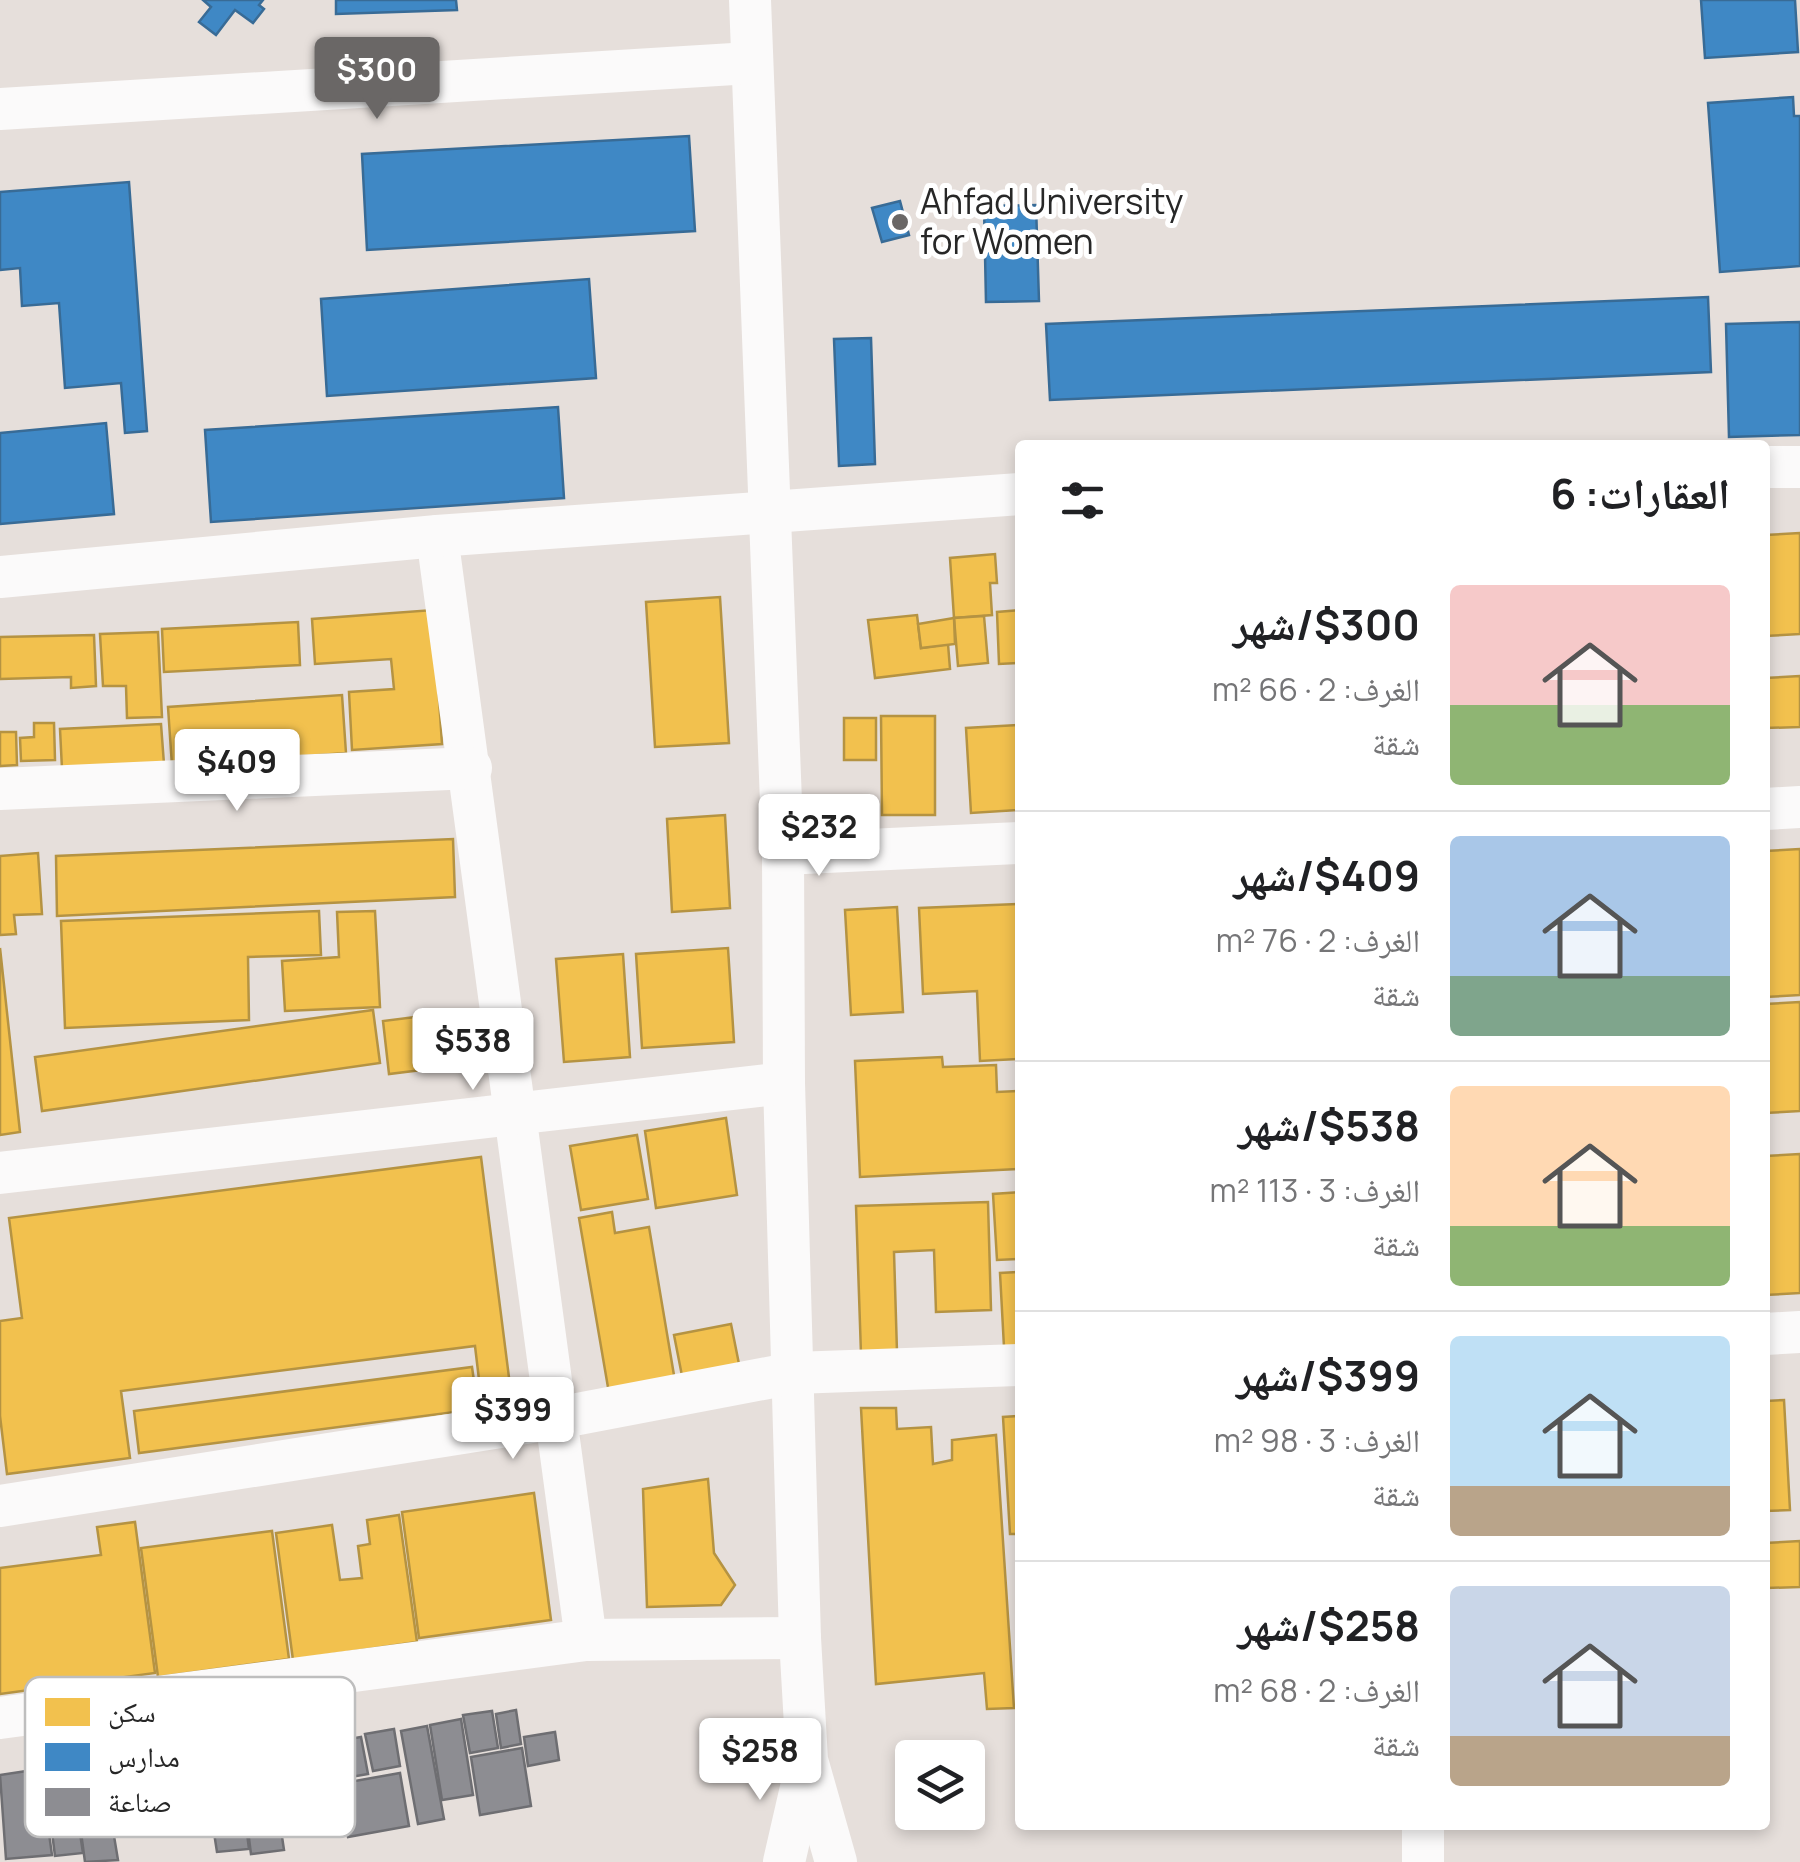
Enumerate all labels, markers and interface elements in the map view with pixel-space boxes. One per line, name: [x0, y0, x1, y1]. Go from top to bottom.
pin: $300: [318, 37, 436, 122]
text: $300: [337, 47, 417, 91]
place label: Ahfad University for Women: [920, 177, 1184, 265]
marker: Ahfad University for Women: [889, 211, 911, 233]
text: العقارات: 6: [1550, 464, 1730, 522]
icon: filters: [1055, 473, 1110, 528]
text: $300/شهر: [1233, 595, 1420, 653]
icon: home: [1530, 625, 1650, 745]
text: الغرف: 2 · 66 m²: [1212, 667, 1420, 711]
text: شقة: [1372, 721, 1420, 765]
pin: $409: [178, 729, 296, 814]
text: $409: [197, 739, 277, 783]
pin: $232: [760, 794, 878, 879]
text: $232: [781, 804, 857, 848]
text: $409/شهر: [1233, 846, 1420, 904]
icon: home: [1530, 876, 1650, 996]
text: الغرف: 2 · 76 m²: [1216, 918, 1420, 962]
text: شقة: [1372, 972, 1420, 1016]
pin: $538: [414, 1008, 532, 1093]
text: $538: [434, 1018, 512, 1062]
text: $538/شهر: [1238, 1096, 1420, 1154]
icon: home: [1530, 1126, 1650, 1246]
text: الغرف: 3 · 113 m²: [1210, 1168, 1420, 1212]
text: شقة: [1372, 1222, 1420, 1266]
text: $399/شهر: [1236, 1346, 1420, 1404]
icon: home: [1530, 1376, 1650, 1496]
pin: $399: [454, 1377, 572, 1462]
text: $399: [474, 1387, 552, 1431]
text: الغرف: 3 · 98 m²: [1214, 1418, 1420, 1462]
text: شقة: [1372, 1472, 1420, 1516]
text: $258/شهر: [1237, 1596, 1420, 1654]
icon: home: [1530, 1626, 1650, 1746]
text: الغرف: 2 · 68 m²: [1213, 1668, 1420, 1712]
legend: [25, 1677, 355, 1837]
text: سكن: [108, 1692, 156, 1730]
pin: $258: [701, 1718, 819, 1803]
text: شقة: [1372, 1722, 1420, 1766]
text: $258: [721, 1728, 799, 1772]
text: مدارس: [108, 1737, 180, 1775]
map controls: [895, 1740, 985, 1830]
button: layers: [895, 1740, 985, 1830]
text: صناعة: [108, 1782, 172, 1820]

